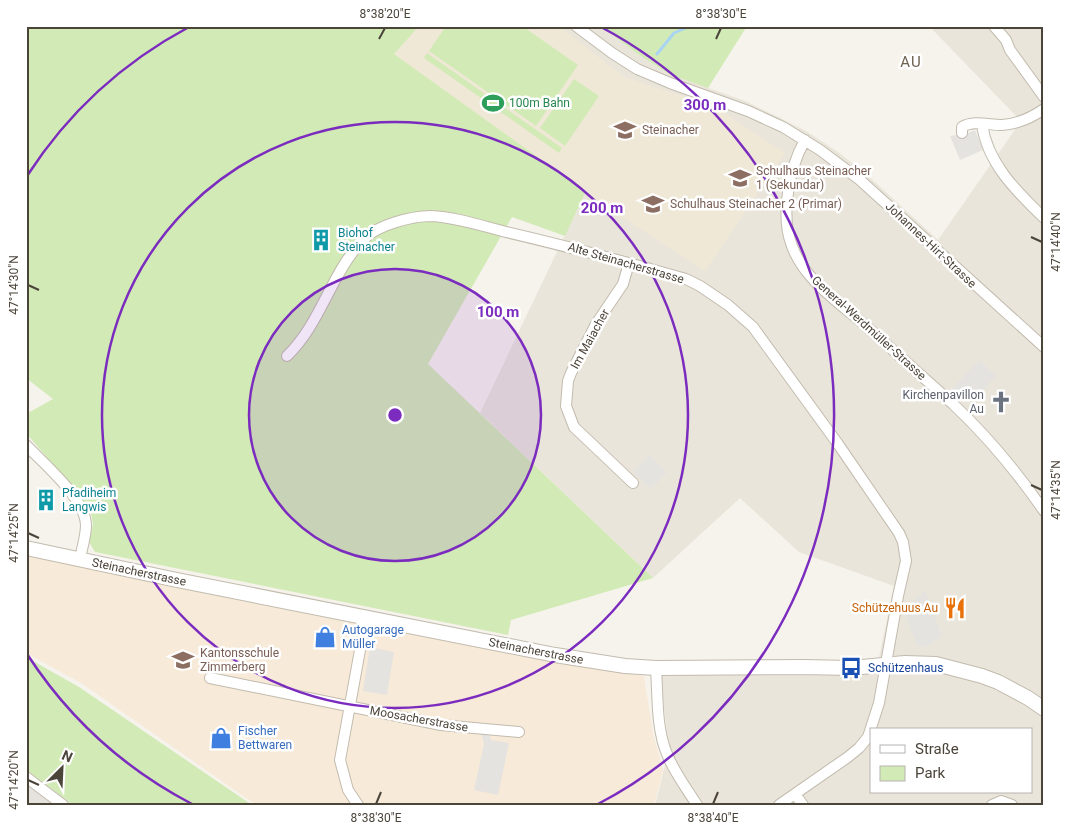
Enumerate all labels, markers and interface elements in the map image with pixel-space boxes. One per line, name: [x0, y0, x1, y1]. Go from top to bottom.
text: 8°38'20"E: [360, 7, 411, 21]
text: 8°38'30"E: [696, 7, 747, 21]
district label: AU: [900, 53, 922, 71]
sports icon: 100m Bahn: [480, 90, 506, 116]
place label: 100m Bahn: [509, 96, 570, 110]
text: 300 m: [684, 96, 726, 114]
school or university icon: Steinacher: [612, 117, 638, 143]
place label: Steinacher: [642, 123, 699, 137]
place label: Schulhaus Steinacher 1 (Sekundar): [756, 164, 871, 192]
school or university icon: Schulhaus Steinacher 1 (Sekundar): [727, 165, 753, 191]
school or university icon: Schulhaus Steinacher 2 (Primar): [640, 191, 666, 217]
place label: Schulhaus Steinacher 2 (Primar): [670, 197, 842, 211]
text: 200 m: [581, 199, 623, 217]
street label: Johannes-Hirt-Strasse: [883, 199, 979, 291]
text: 47°14'40"N: [1049, 212, 1063, 272]
place label: Biohof Steinacher: [338, 226, 395, 254]
building icon: Biohof Steinacher: [308, 227, 334, 253]
street label: Alte Steinacherstrasse: [566, 240, 686, 286]
text: 47°14'30"N: [7, 255, 21, 315]
street label: General-Werdmüller-Strasse: [809, 273, 929, 383]
text: 100 m: [477, 303, 519, 321]
street label: Im Maiacher: [568, 307, 612, 371]
place label: Kirchenpavillon Au: [903, 388, 984, 416]
church icon: Kirchenpavillon Au: [988, 389, 1014, 415]
centre of rings: [386, 406, 404, 424]
text: 47°14'35"N: [1049, 460, 1063, 520]
place label: Pfadiheim Langwis: [62, 486, 116, 514]
building icon: Pfadiheim Langwis: [33, 487, 59, 513]
text: 47°14'25"N: [7, 503, 21, 563]
street label: Steinacherstrasse: [91, 555, 187, 589]
restaurant icon: Schützehuus Au: [942, 595, 968, 621]
place label: Schützehuus Au: [852, 601, 938, 615]
place label: Autogarage Müller: [342, 623, 404, 651]
shop icon: Autogarage Müller: [312, 624, 338, 650]
street label: Steinacherstrasse: [488, 635, 584, 667]
place label: Kantonsschule Zimmerberg: [200, 646, 279, 674]
school or university icon: Kantonsschule Zimmerberg: [170, 647, 196, 673]
bus stop icon: Schützenhaus: [838, 655, 864, 681]
place label: Schützenhaus: [868, 661, 943, 675]
street label: Moosacherstrasse: [369, 703, 469, 735]
place label: Fischer Bettwaren: [238, 724, 292, 752]
shop icon: Fischer Bettwaren: [208, 725, 234, 751]
legend: [870, 728, 1032, 794]
text: Straße: [915, 740, 959, 758]
north arrow: [38, 744, 88, 794]
text: N: [60, 747, 75, 765]
text: 47°14'20"N: [7, 750, 21, 810]
text: Park: [915, 764, 946, 782]
text: 8°38'30"E: [351, 811, 402, 825]
text: 8°38'40"E: [688, 811, 739, 825]

